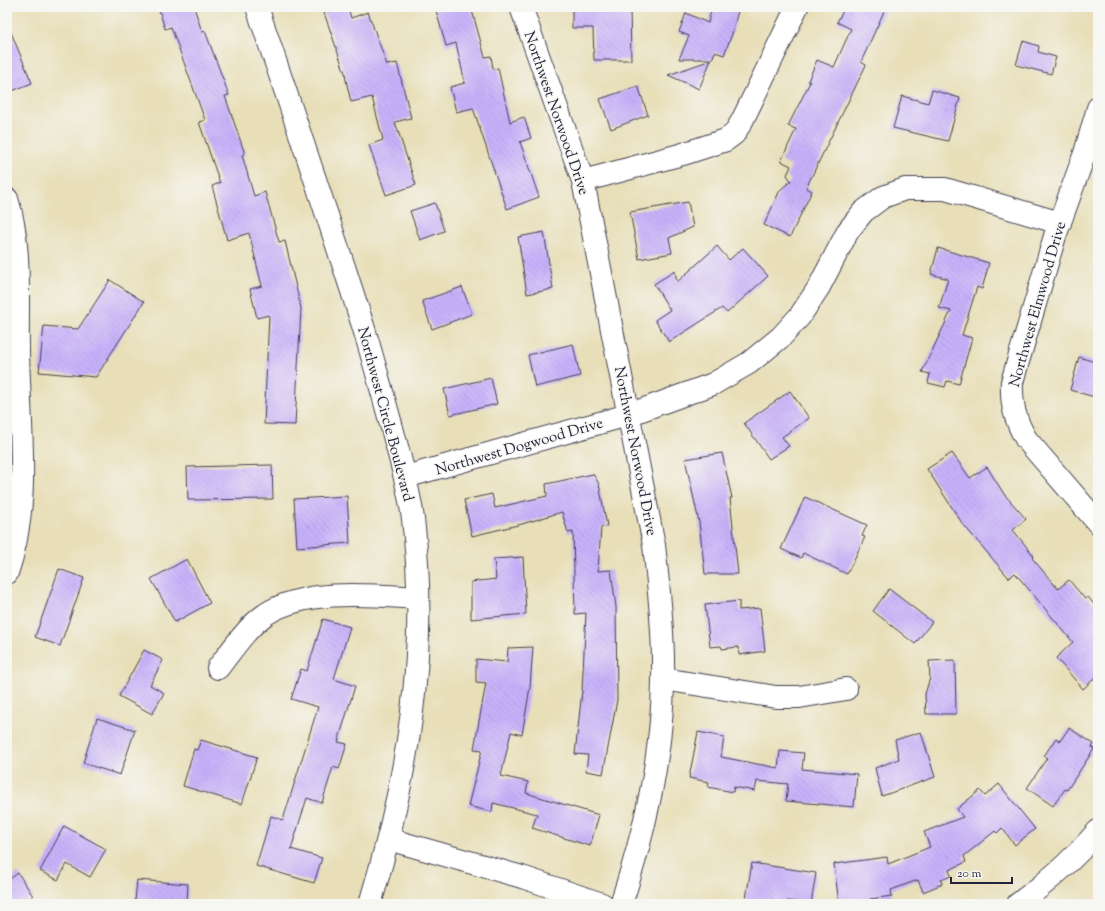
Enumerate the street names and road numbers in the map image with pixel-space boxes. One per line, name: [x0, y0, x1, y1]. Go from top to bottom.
street label: Northwest Norwood Drive: [518, 29, 593, 198]
street label: Northwest Elmwood Drive: [1005, 219, 1072, 390]
street label: Northwest Circle Boulevard: [351, 325, 418, 504]
street label: Northwest Norwood Drive: [608, 365, 661, 538]
street label: Northwest Dogwood Drive: [433, 413, 606, 481]

